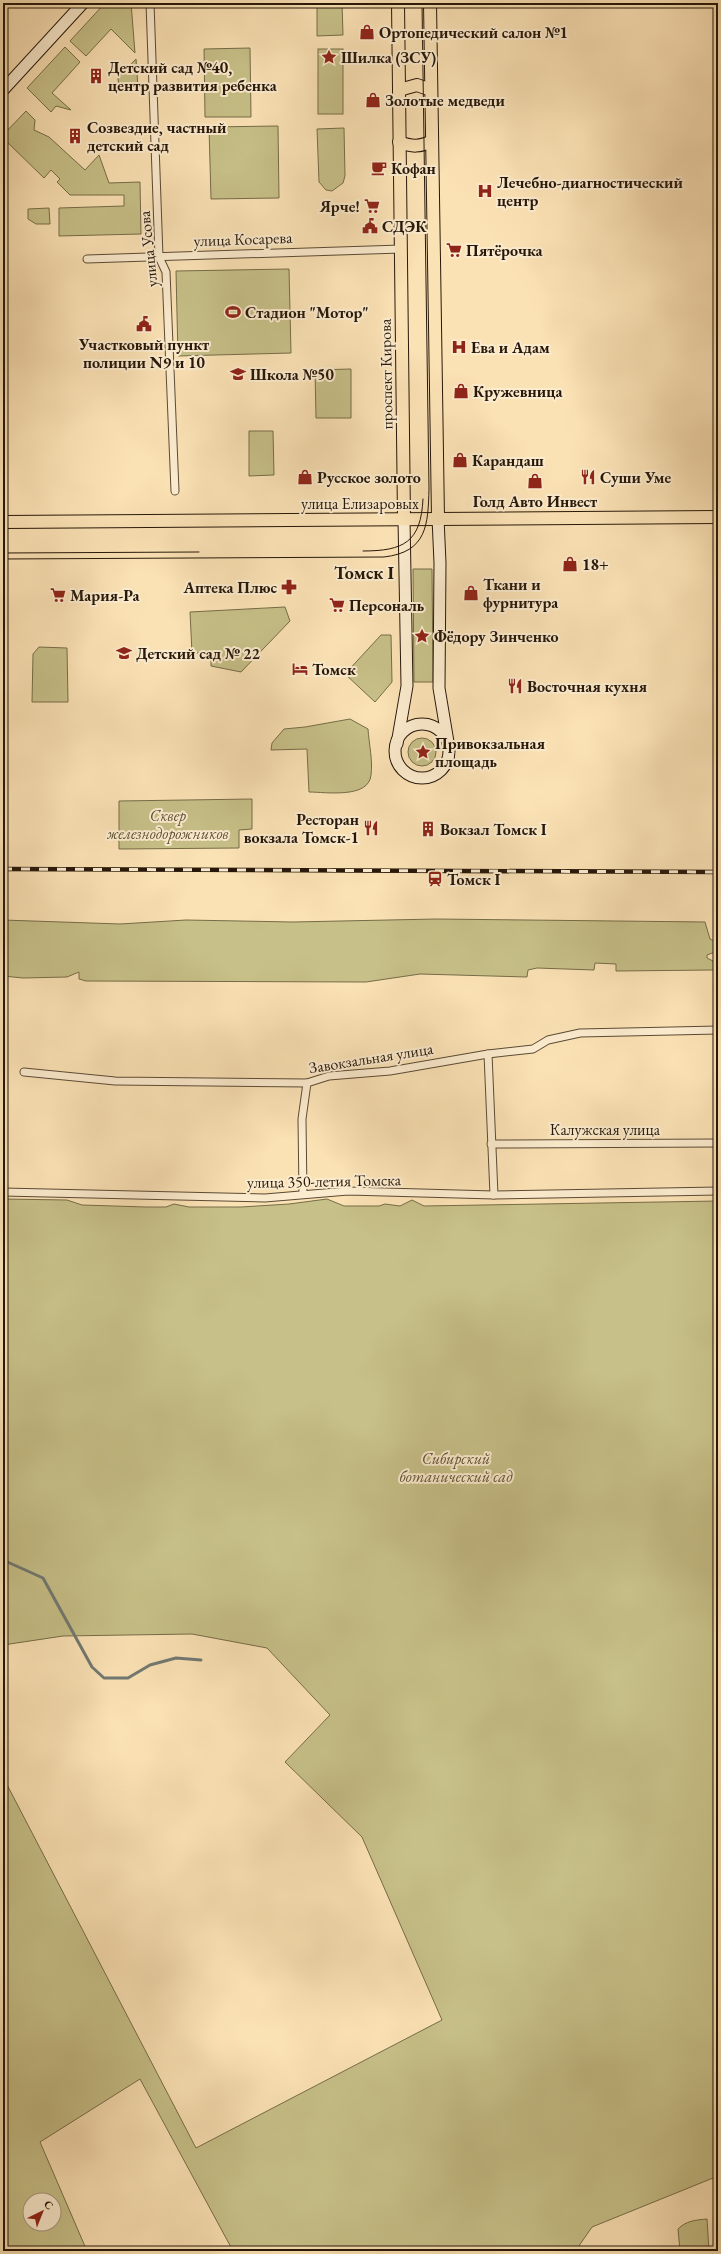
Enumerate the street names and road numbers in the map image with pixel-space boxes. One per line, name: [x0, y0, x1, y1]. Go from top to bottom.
street label: улица Усова: [133, 209, 162, 288]
street label: улица Косарева: [193, 227, 294, 251]
street label: проспект Кирова: [375, 318, 397, 430]
street label: улица Елизаровых: [301, 493, 419, 514]
street label: Завокзальная улица: [307, 1038, 435, 1078]
street label: Калужская улица: [550, 1119, 661, 1140]
street label: улица 350-летия Томска: [247, 1169, 402, 1193]

